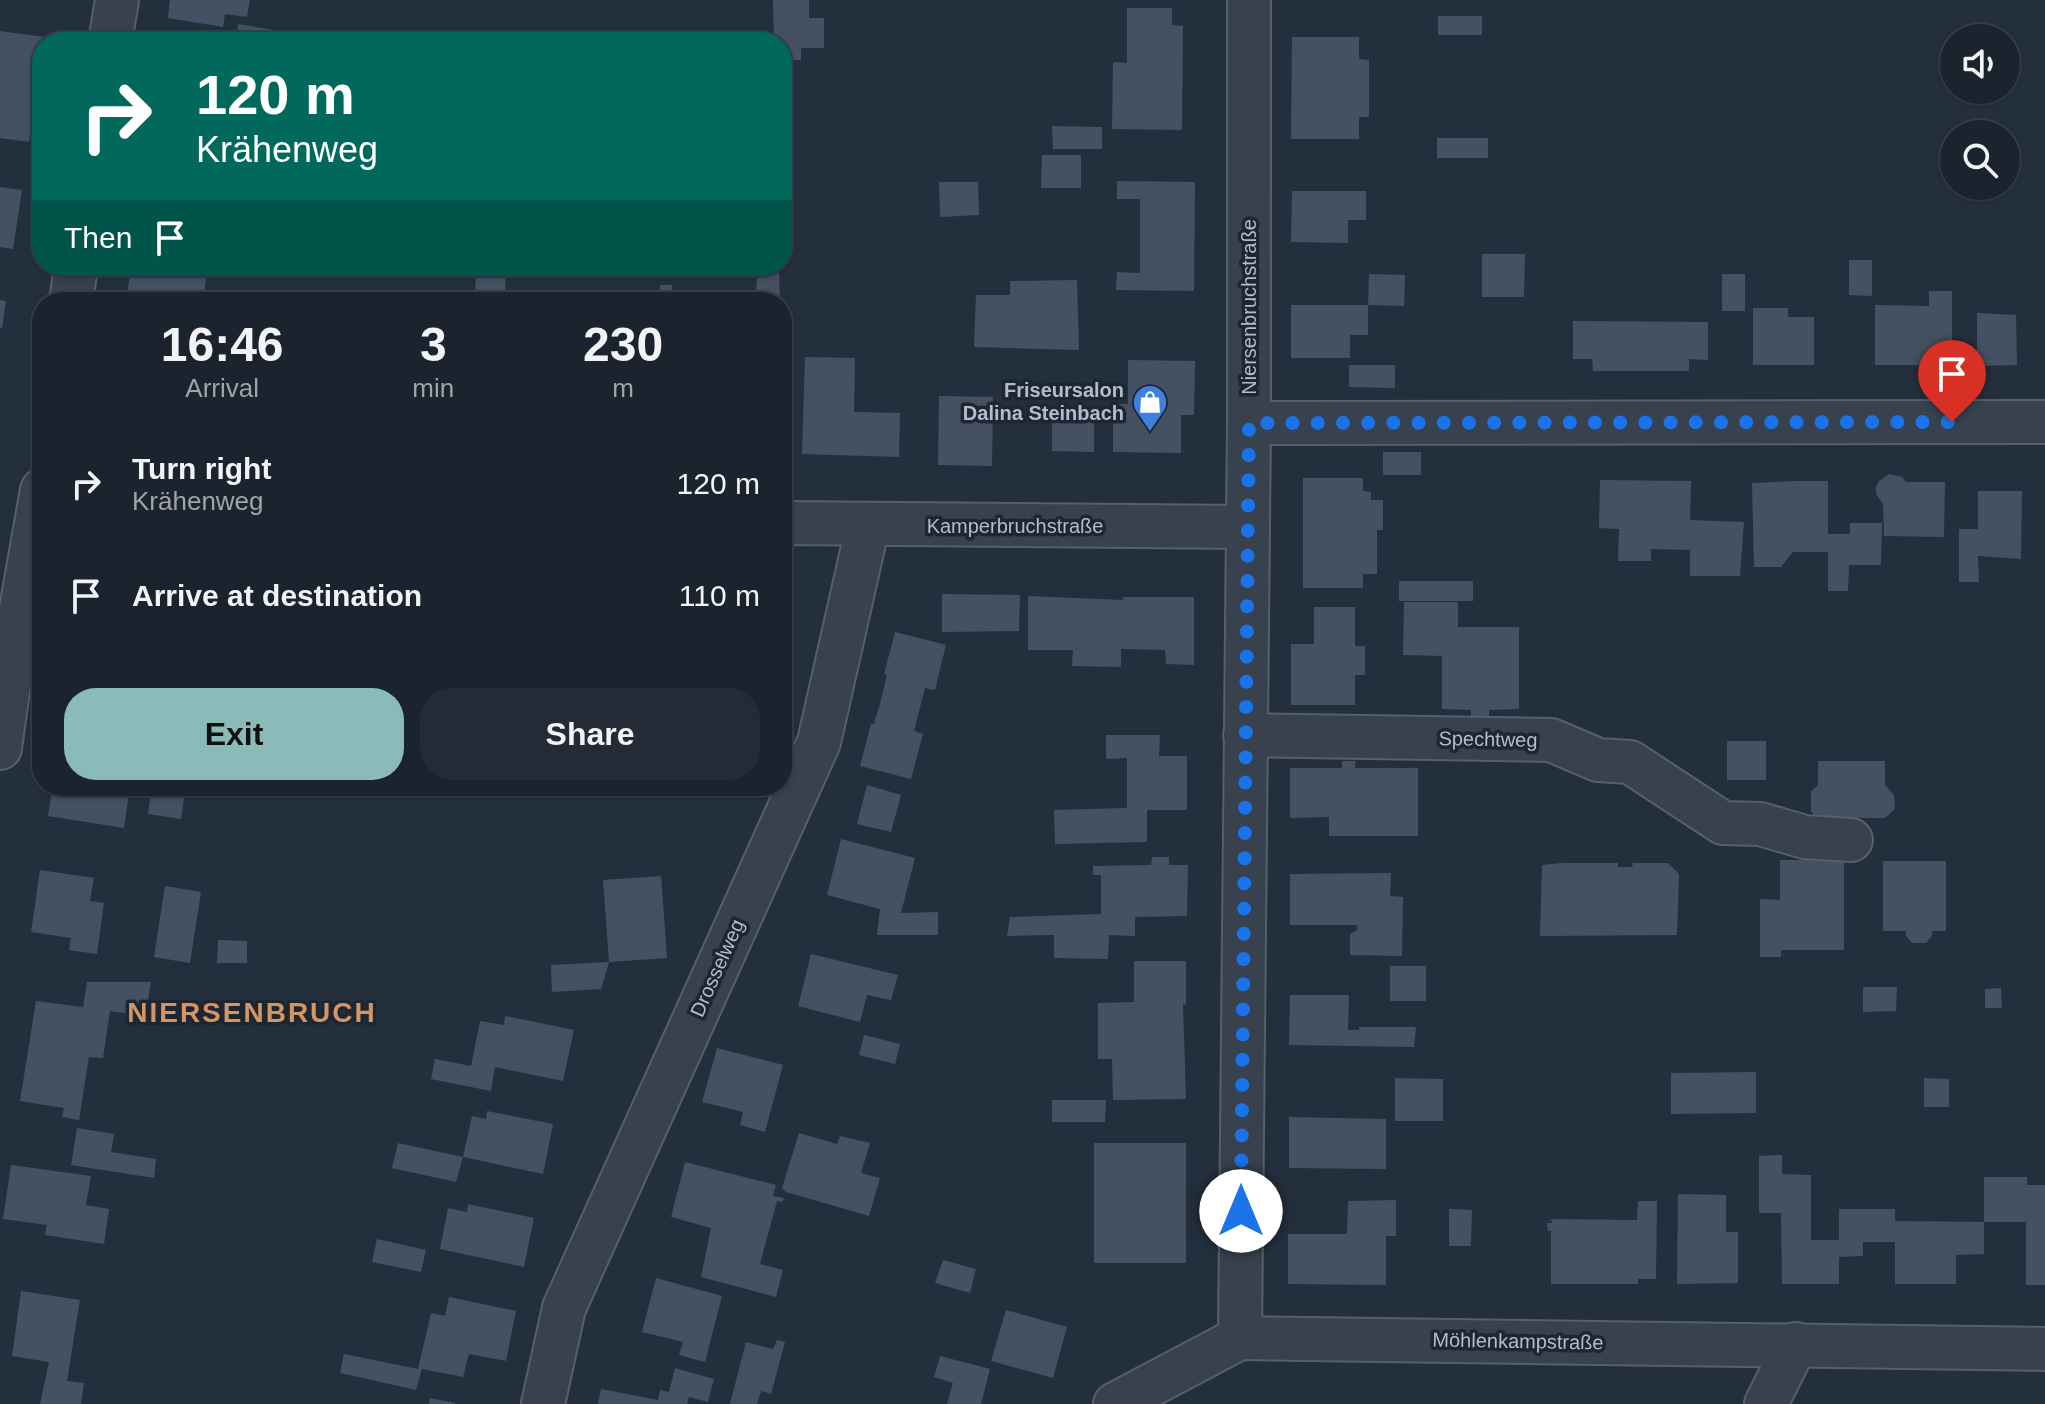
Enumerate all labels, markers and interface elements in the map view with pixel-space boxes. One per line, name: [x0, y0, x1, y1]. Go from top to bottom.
map controls: [1940, 24, 2020, 200]
button: sound: [1940, 24, 2020, 104]
text: 120 m: [196, 63, 355, 126]
icon: right: [64, 64, 168, 168]
button: search: [1940, 120, 2020, 200]
text: Krähenweg: [196, 129, 378, 170]
icon: arrive: [148, 216, 192, 260]
street label: Niersenbruchstraße: [1238, 219, 1260, 395]
text: Then: [64, 221, 132, 254]
text: 16:46: [161, 318, 284, 371]
text: 3: [420, 318, 447, 371]
text: 230: [583, 318, 663, 371]
pin: [1918, 340, 1986, 422]
icon: arrive: [1930, 352, 1974, 396]
text: Arrival: [185, 373, 259, 403]
text: min: [412, 373, 454, 403]
text: m: [612, 373, 634, 403]
place label: Friseursalon Dalina Steinbach: [963, 379, 1124, 424]
shop icon: Friseursalon Dalina Steinbach: [1131, 383, 1169, 433]
text: Turn right: [132, 452, 271, 485]
icon: right: [64, 462, 108, 506]
text: 120 m: [677, 467, 760, 500]
text: Krähenweg: [132, 486, 264, 516]
street label: Kamperbruchstraße: [927, 515, 1103, 537]
icon: arrive: [64, 574, 108, 618]
text: Arrive at destination: [132, 579, 422, 612]
text: 110 m: [679, 579, 760, 612]
button: Exit: [64, 688, 404, 780]
button: Share: [420, 688, 760, 780]
street label: Spechtweg: [1438, 727, 1538, 751]
street label: Drosselweg: [686, 916, 748, 1020]
district label: NIERSENBRUCH: [127, 997, 377, 1028]
position arrow: [1199, 1169, 1283, 1253]
street label: Möhlenkampstraße: [1432, 1329, 1604, 1353]

